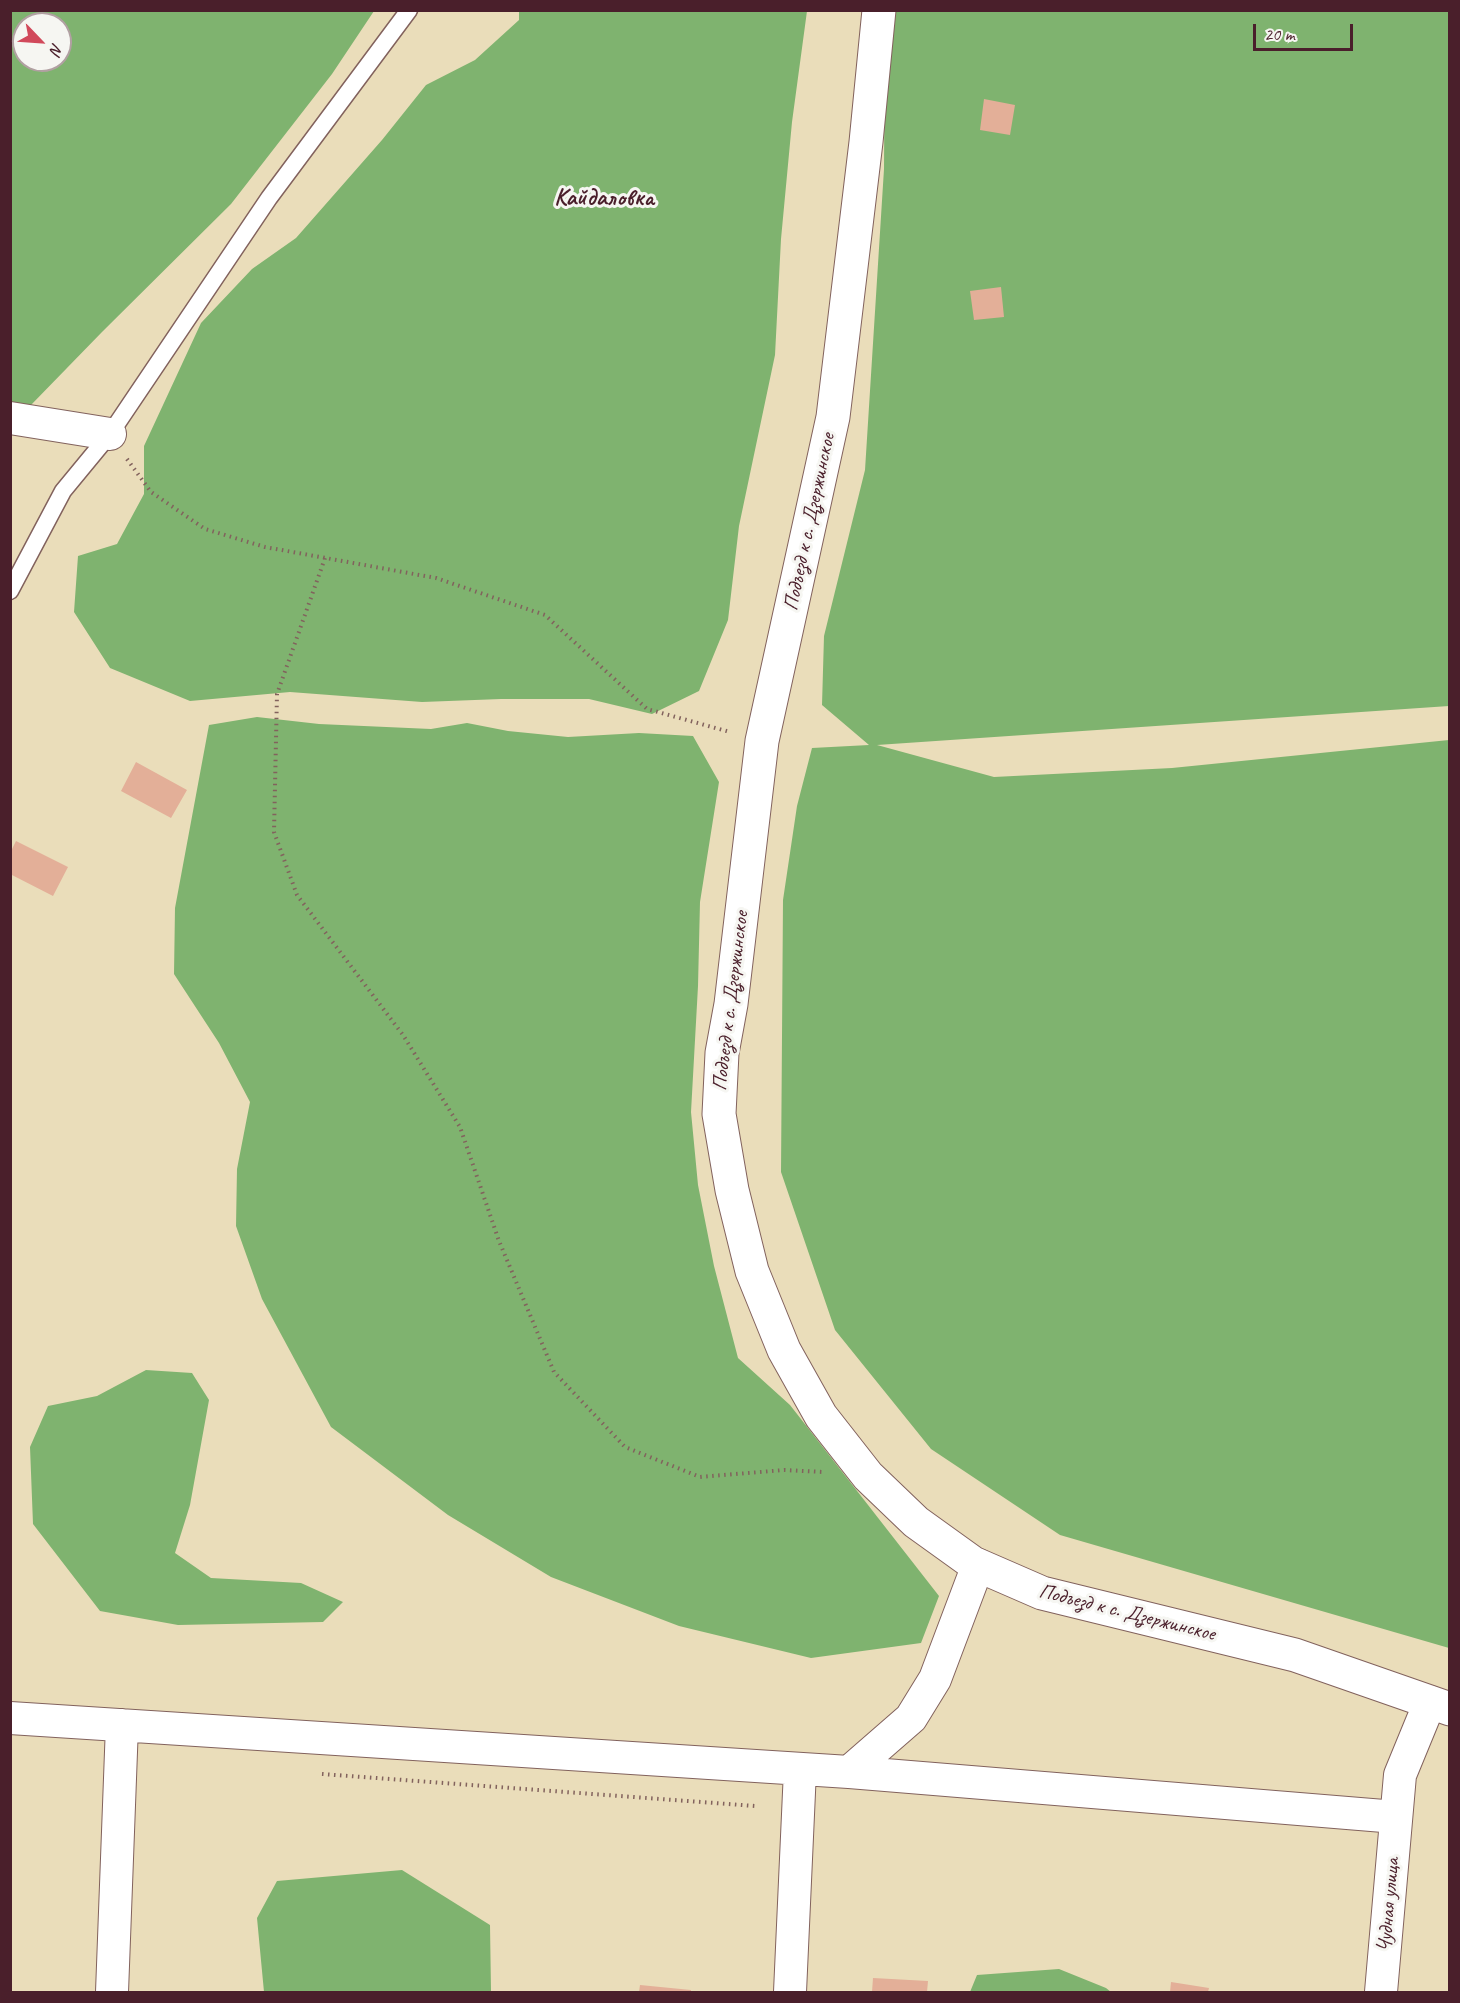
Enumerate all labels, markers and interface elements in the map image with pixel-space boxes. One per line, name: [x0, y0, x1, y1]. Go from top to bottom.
north arrow: [12, 12, 72, 72]
scale bar: [1256, 12, 1356, 50]
text: 20 m: [1264, 23, 1295, 45]
text: N: [45, 40, 68, 57]
district label: Кайдаловка: [554, 185, 654, 213]
street label: Подъезд к с. Дзержинское: [779, 431, 841, 613]
street label: Подъезд к с. Дзержинское: [707, 910, 755, 1092]
street label: Подъезд к с. Дзержинское: [1036, 1579, 1218, 1647]
street label: Чудная улица: [1372, 1857, 1406, 1953]

